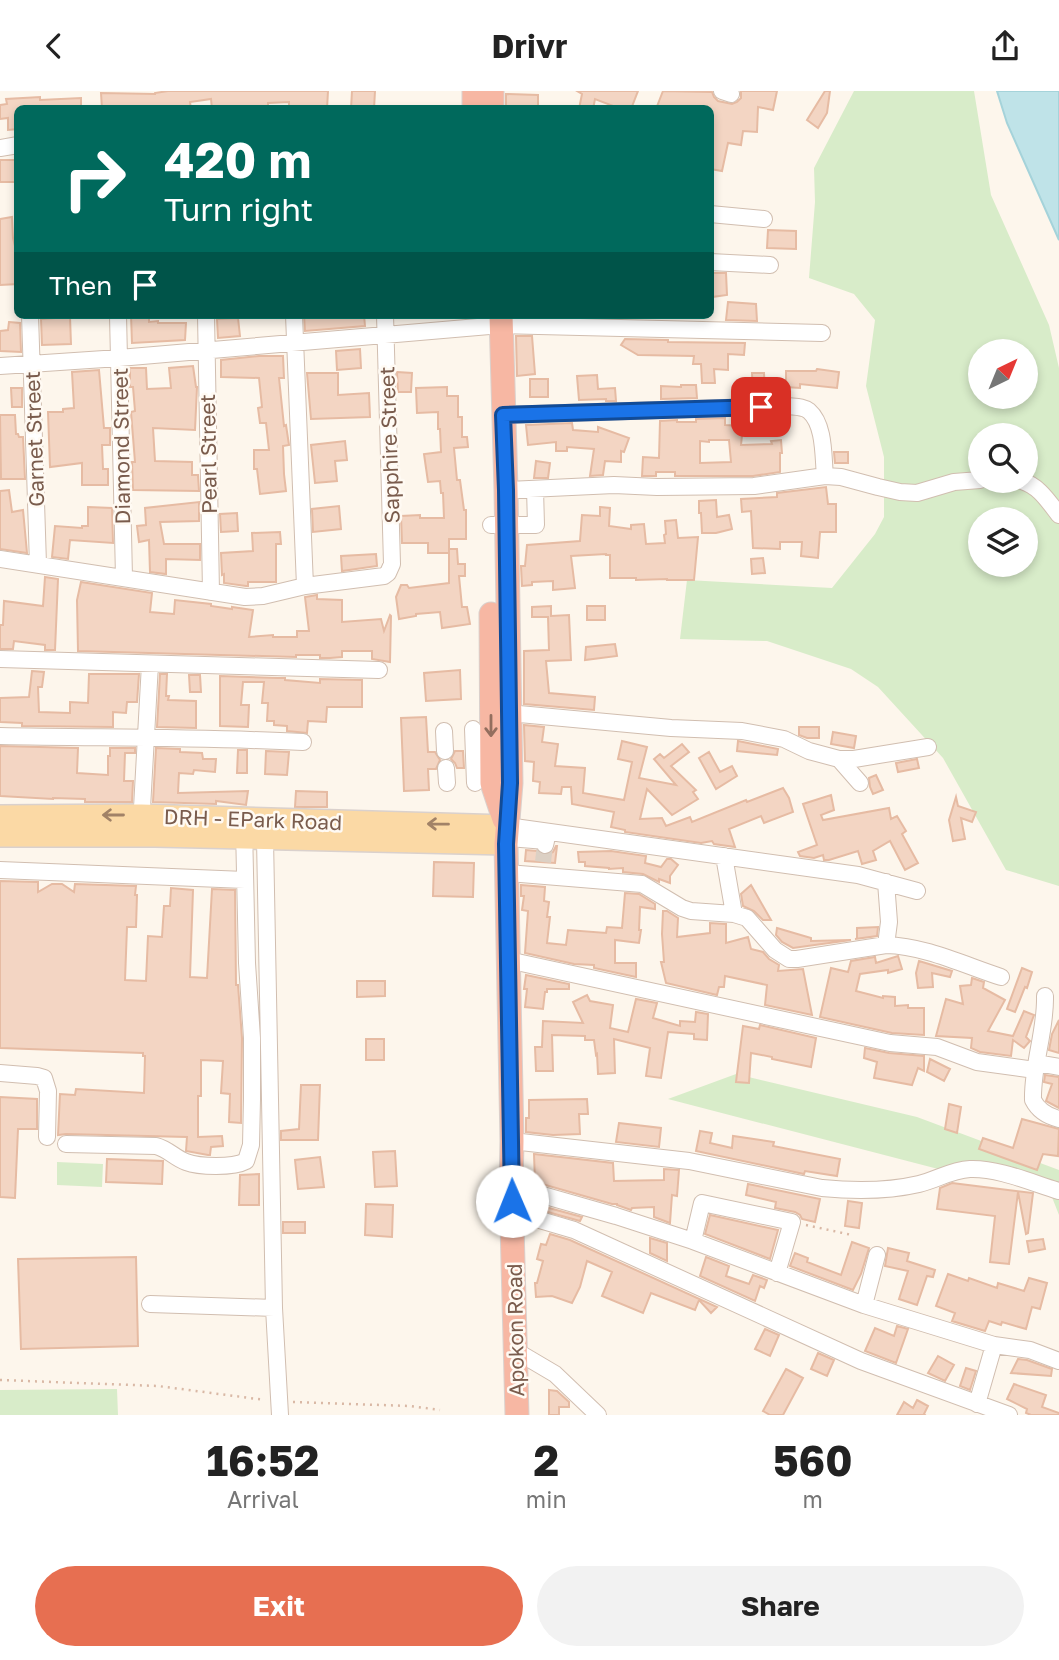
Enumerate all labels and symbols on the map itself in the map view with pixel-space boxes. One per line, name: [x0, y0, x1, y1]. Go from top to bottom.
north arrow: [968, 339, 1038, 409]
street label: Sapphire Street: [373, 366, 405, 524]
street label: Diamond Street: [107, 367, 135, 525]
street label: Garnet Street: [19, 371, 49, 507]
pin: [731, 377, 791, 437]
street label: Pearl Street: [194, 394, 222, 514]
one-way arrow: [484, 714, 498, 737]
street label: DRH - EPark Road: [163, 803, 343, 835]
one-way arrow: [102, 808, 125, 822]
one-way arrow: [427, 817, 450, 831]
position arrow: [475, 1164, 549, 1238]
street label: Apokon Road: [501, 1263, 529, 1397]

